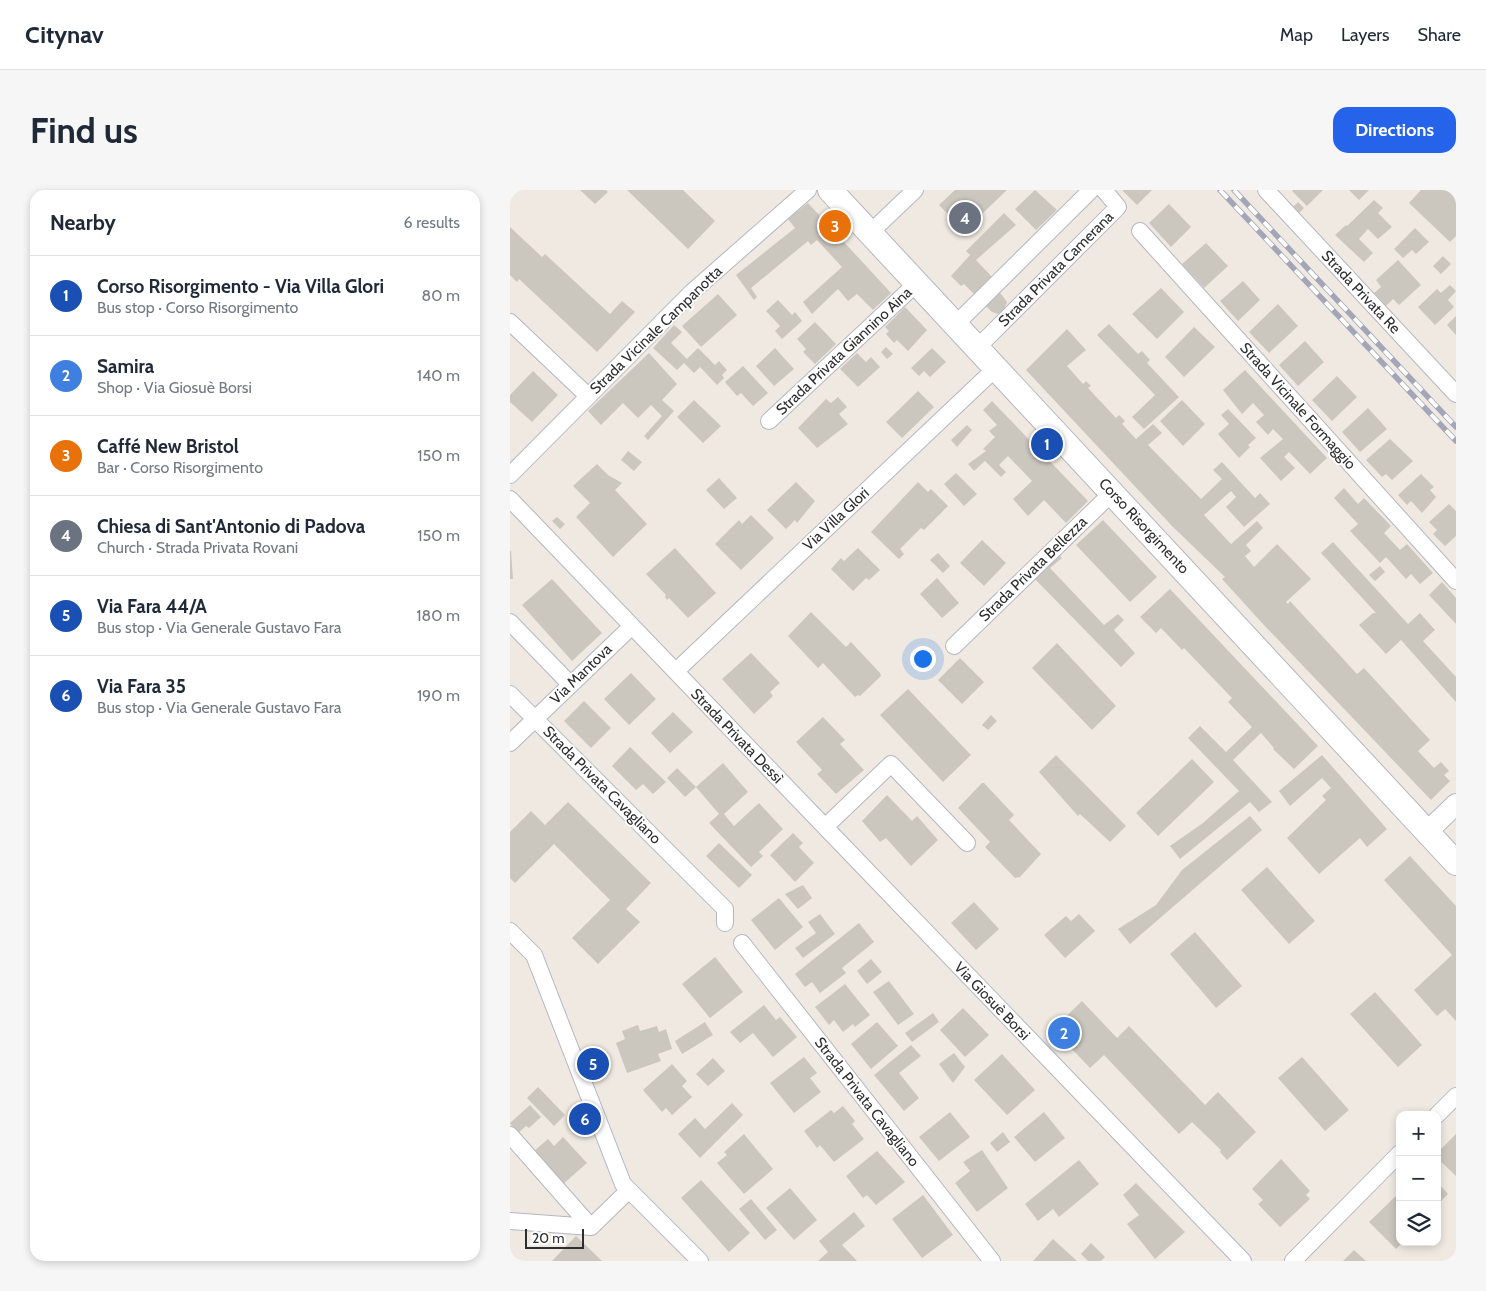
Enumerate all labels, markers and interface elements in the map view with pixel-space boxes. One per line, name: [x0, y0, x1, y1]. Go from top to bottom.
text: Citynav: [25, 20, 104, 49]
text: Map: [1280, 24, 1313, 46]
text: Layers: [1341, 24, 1390, 46]
text: Share: [1418, 24, 1461, 46]
button: Directions: [1333, 107, 1456, 153]
text: Find us: [30, 109, 138, 152]
pin: 4: [949, 199, 981, 237]
pin: 3: [819, 207, 851, 245]
street label: Strada Privata Camerana: [995, 207, 1118, 330]
text: Nearby: [50, 210, 116, 235]
text: 6 results: [404, 213, 460, 232]
street label: Strada Privata Re: [1318, 247, 1404, 338]
street label: Strada Vicinale Campanotta: [586, 262, 726, 398]
text: Corso Risorgimento - Via Villa Glori: [97, 275, 384, 298]
street label: Strada Privata Giannino Aina: [772, 283, 916, 419]
text: 1: [63, 286, 69, 305]
text: 80 m: [422, 286, 460, 305]
text: Bus stop · Corso Risorgimento: [97, 298, 298, 317]
street label: Strada Vicinale Formaggio: [1236, 339, 1360, 473]
text: Samira: [97, 355, 154, 378]
text: 2: [62, 366, 70, 385]
text: 140 m: [417, 366, 460, 385]
text: Shop · Via Giosuè Borsi: [97, 378, 252, 397]
pin: 1: [1031, 425, 1063, 463]
text: Caffé New Bristol: [97, 435, 239, 458]
text: 3: [62, 446, 70, 465]
text: 150 m: [417, 446, 460, 465]
text: Bar · Corso Risorgimento: [97, 458, 263, 477]
street label: Corso Risorgimento: [1095, 474, 1193, 578]
street label: Via Villa Glori: [799, 484, 873, 554]
street label: Strada Privata Bellezza: [975, 512, 1091, 625]
text: Chiesa di Sant'Antonio di Padova: [97, 515, 365, 538]
text: 4: [61, 526, 71, 545]
text: 150 m: [417, 526, 460, 545]
text: Church · Strada Privata Rovani: [97, 538, 298, 557]
text: Via Fara 44/A: [97, 595, 207, 618]
text: 5: [62, 606, 70, 625]
text: 180 m: [416, 606, 460, 625]
text: Bus stop · Via Generale Gustavo Fara: [97, 618, 341, 637]
street label: Via Mantova: [546, 640, 616, 708]
your location: [910, 646, 936, 672]
text: Via Fara 35: [97, 675, 186, 698]
street label: Strada Privata Dessì: [687, 685, 787, 787]
text: 6: [62, 686, 71, 705]
text: 190 m: [417, 686, 460, 705]
text: Bus stop · Via Generale Gustavo Fara: [97, 698, 341, 717]
street label: Strada Privata Cavagliano: [539, 722, 665, 848]
street label: Via Giosuè Borsi: [950, 958, 1034, 1044]
pin: 2: [1048, 1014, 1080, 1052]
street label: Strada Privata Cavagliano: [811, 1034, 923, 1170]
pin: 5: [577, 1045, 609, 1083]
pin: 6: [569, 1100, 601, 1138]
map controls: [1396, 1111, 1441, 1246]
button: +: [1396, 1111, 1441, 1156]
button: −: [1396, 1156, 1441, 1201]
button: layers: [1396, 1201, 1441, 1246]
scale bar: [525, 1226, 584, 1249]
text: 20 m: [532, 1229, 565, 1247]

